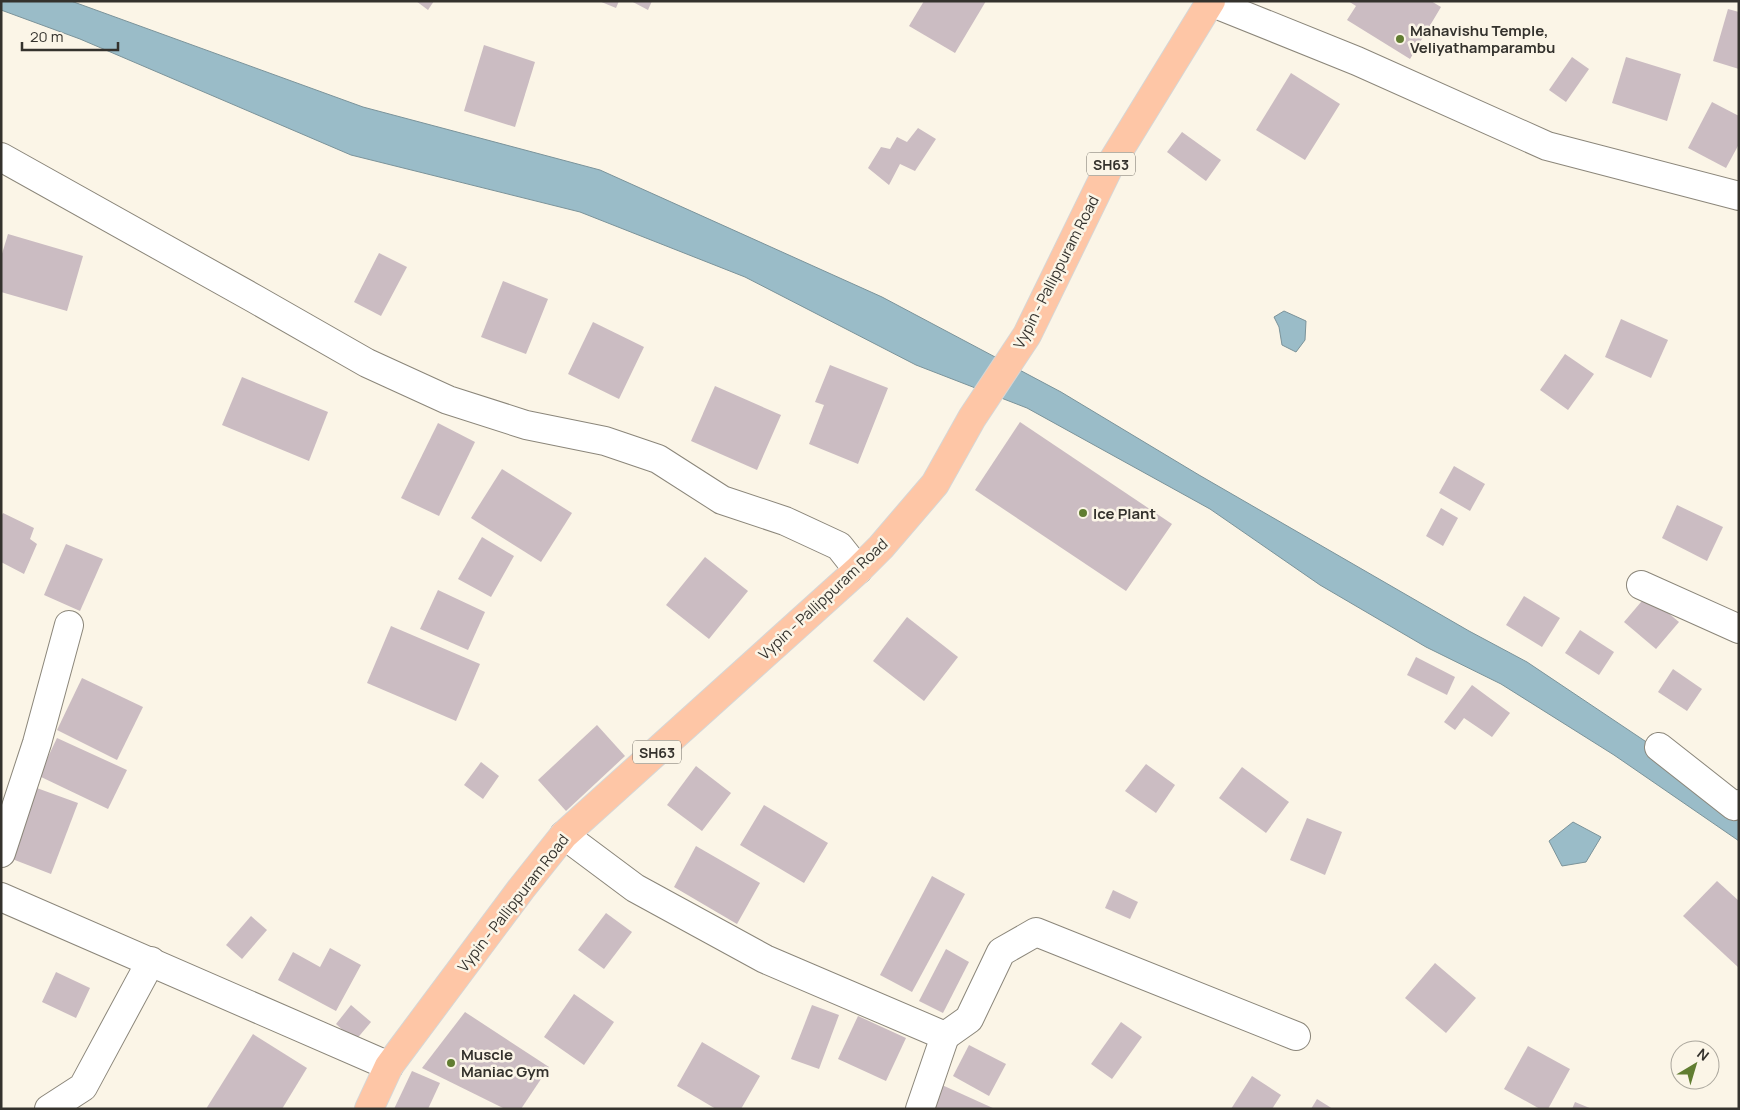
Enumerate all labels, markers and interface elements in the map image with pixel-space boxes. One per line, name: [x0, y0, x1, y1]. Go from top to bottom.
scale bar: [22, 20, 119, 52]
place label: Mahavishu Temple, Veliyathamparambu: [1410, 20, 1555, 58]
text: 20 m: [30, 26, 63, 47]
marker: Mahavishu Temple, Veliyathamparambu: [1394, 33, 1406, 45]
road number: SH63: [1087, 152, 1135, 175]
street label: Vypin - Pallippuram Road: [1008, 192, 1104, 352]
place label: Ice Plant: [1093, 503, 1156, 524]
marker: Ice Plant: [1077, 507, 1089, 519]
street label: Vypin - Pallippuram Road: [754, 534, 892, 664]
road number: SH63: [633, 740, 681, 764]
street label: Vypin - Pallippuram Road: [453, 830, 573, 976]
north arrow: [1670, 1040, 1720, 1090]
place label: Muscle Maniac Gym: [461, 1044, 549, 1082]
text: N: [1693, 1044, 1713, 1065]
marker: Muscle Maniac Gym: [445, 1057, 457, 1069]

